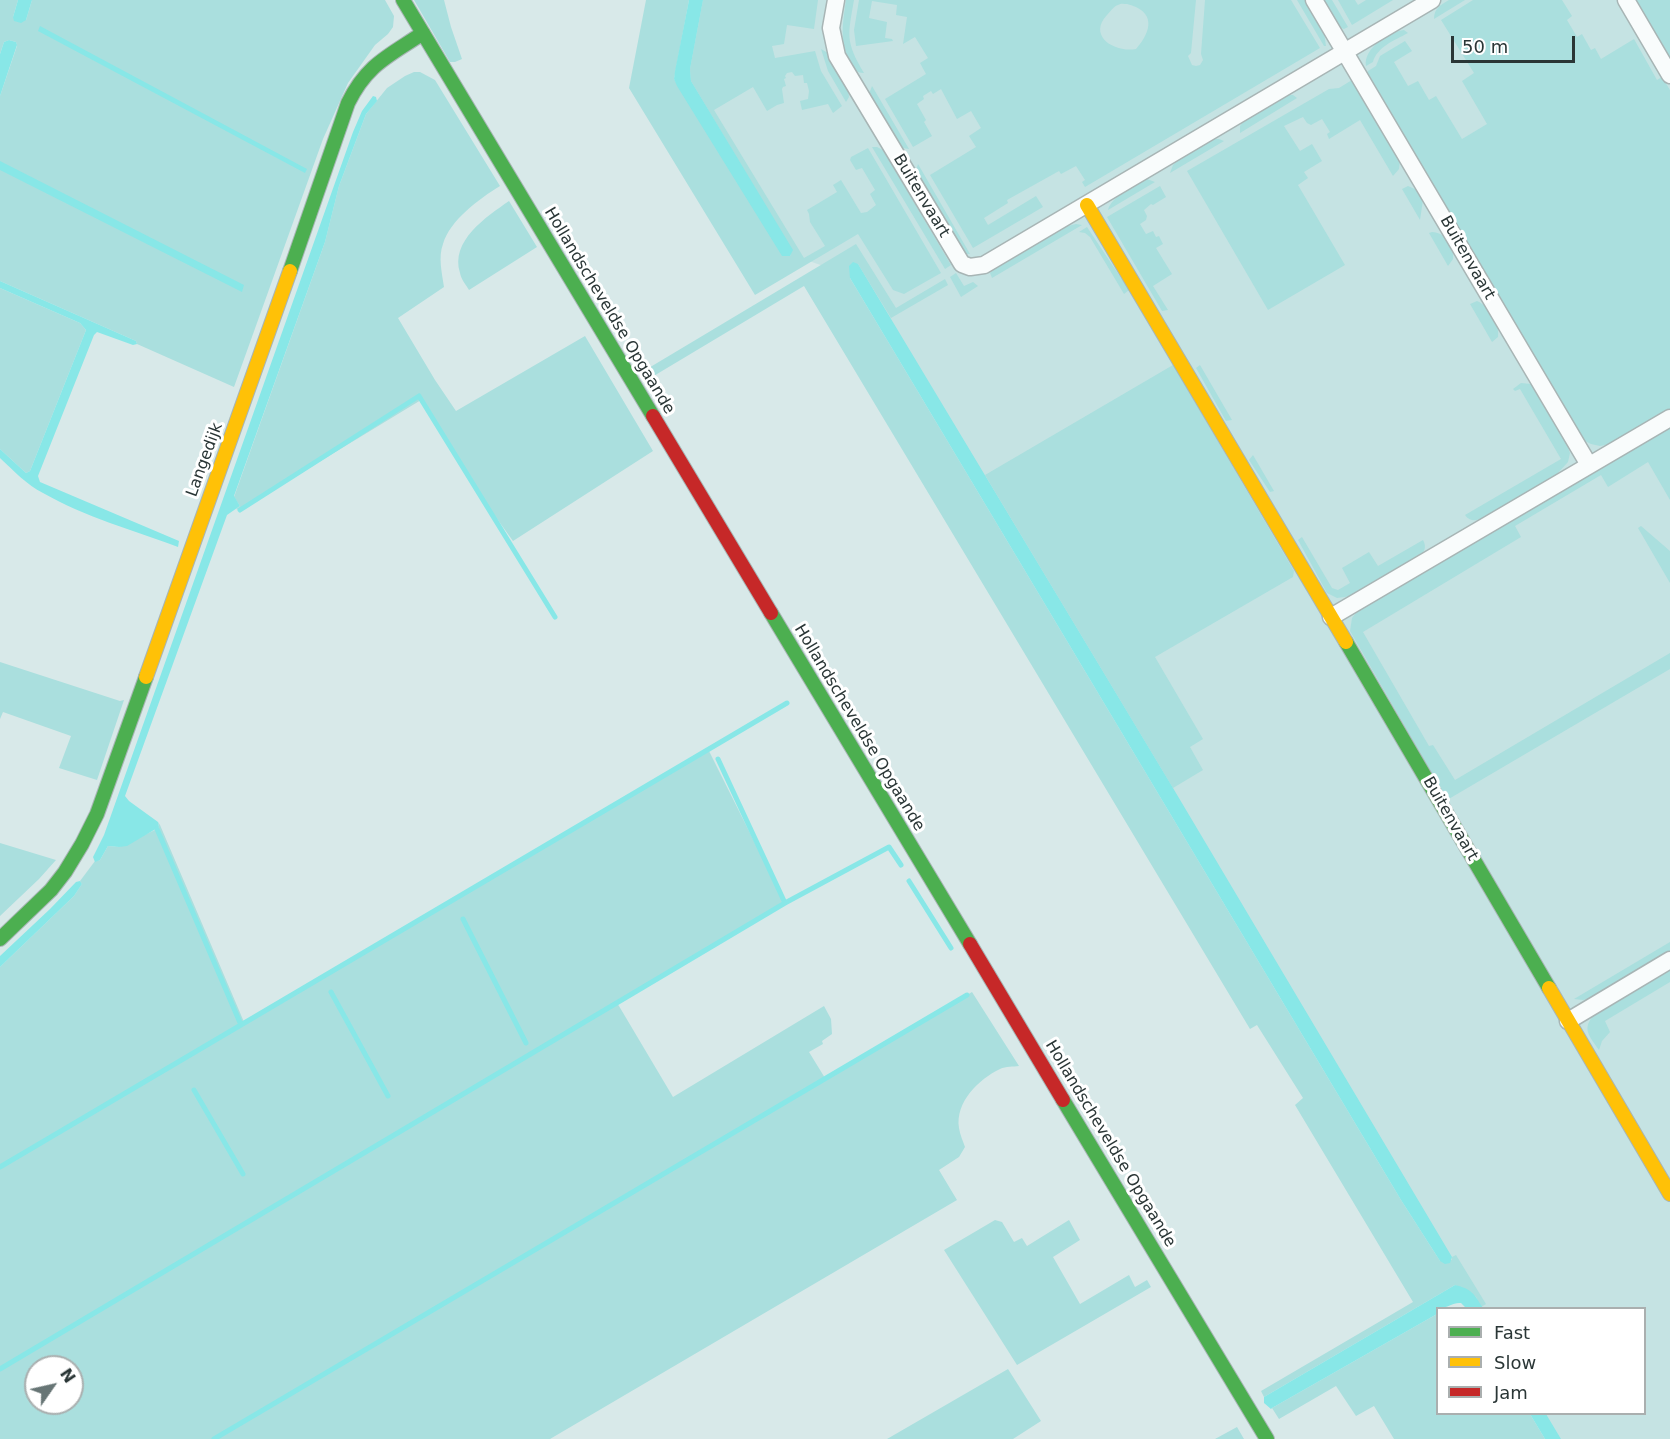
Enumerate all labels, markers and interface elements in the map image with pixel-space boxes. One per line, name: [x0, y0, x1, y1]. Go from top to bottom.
scale bar: [1454, 24, 1578, 62]
text: 50 m: [1462, 36, 1508, 57]
street label: Buitenvaart: [889, 151, 953, 241]
street label: Hollandscheveldse Opgaande: [540, 204, 678, 418]
street label: Buitenvaart: [1435, 213, 1499, 303]
street label: Langedijk: [183, 420, 227, 500]
street label: Hollandscheveldse Opgaande: [790, 621, 928, 835]
street label: Buitenvaart: [1418, 774, 1482, 864]
street label: Hollandscheveldse Opgaande: [1041, 1037, 1179, 1251]
legend: [1436, 1307, 1646, 1415]
text: Fast: [1494, 1322, 1530, 1343]
text: Slow: [1494, 1352, 1536, 1373]
north arrow: [24, 1355, 84, 1415]
text: N: [56, 1365, 79, 1387]
text: Jam: [1494, 1382, 1528, 1403]

